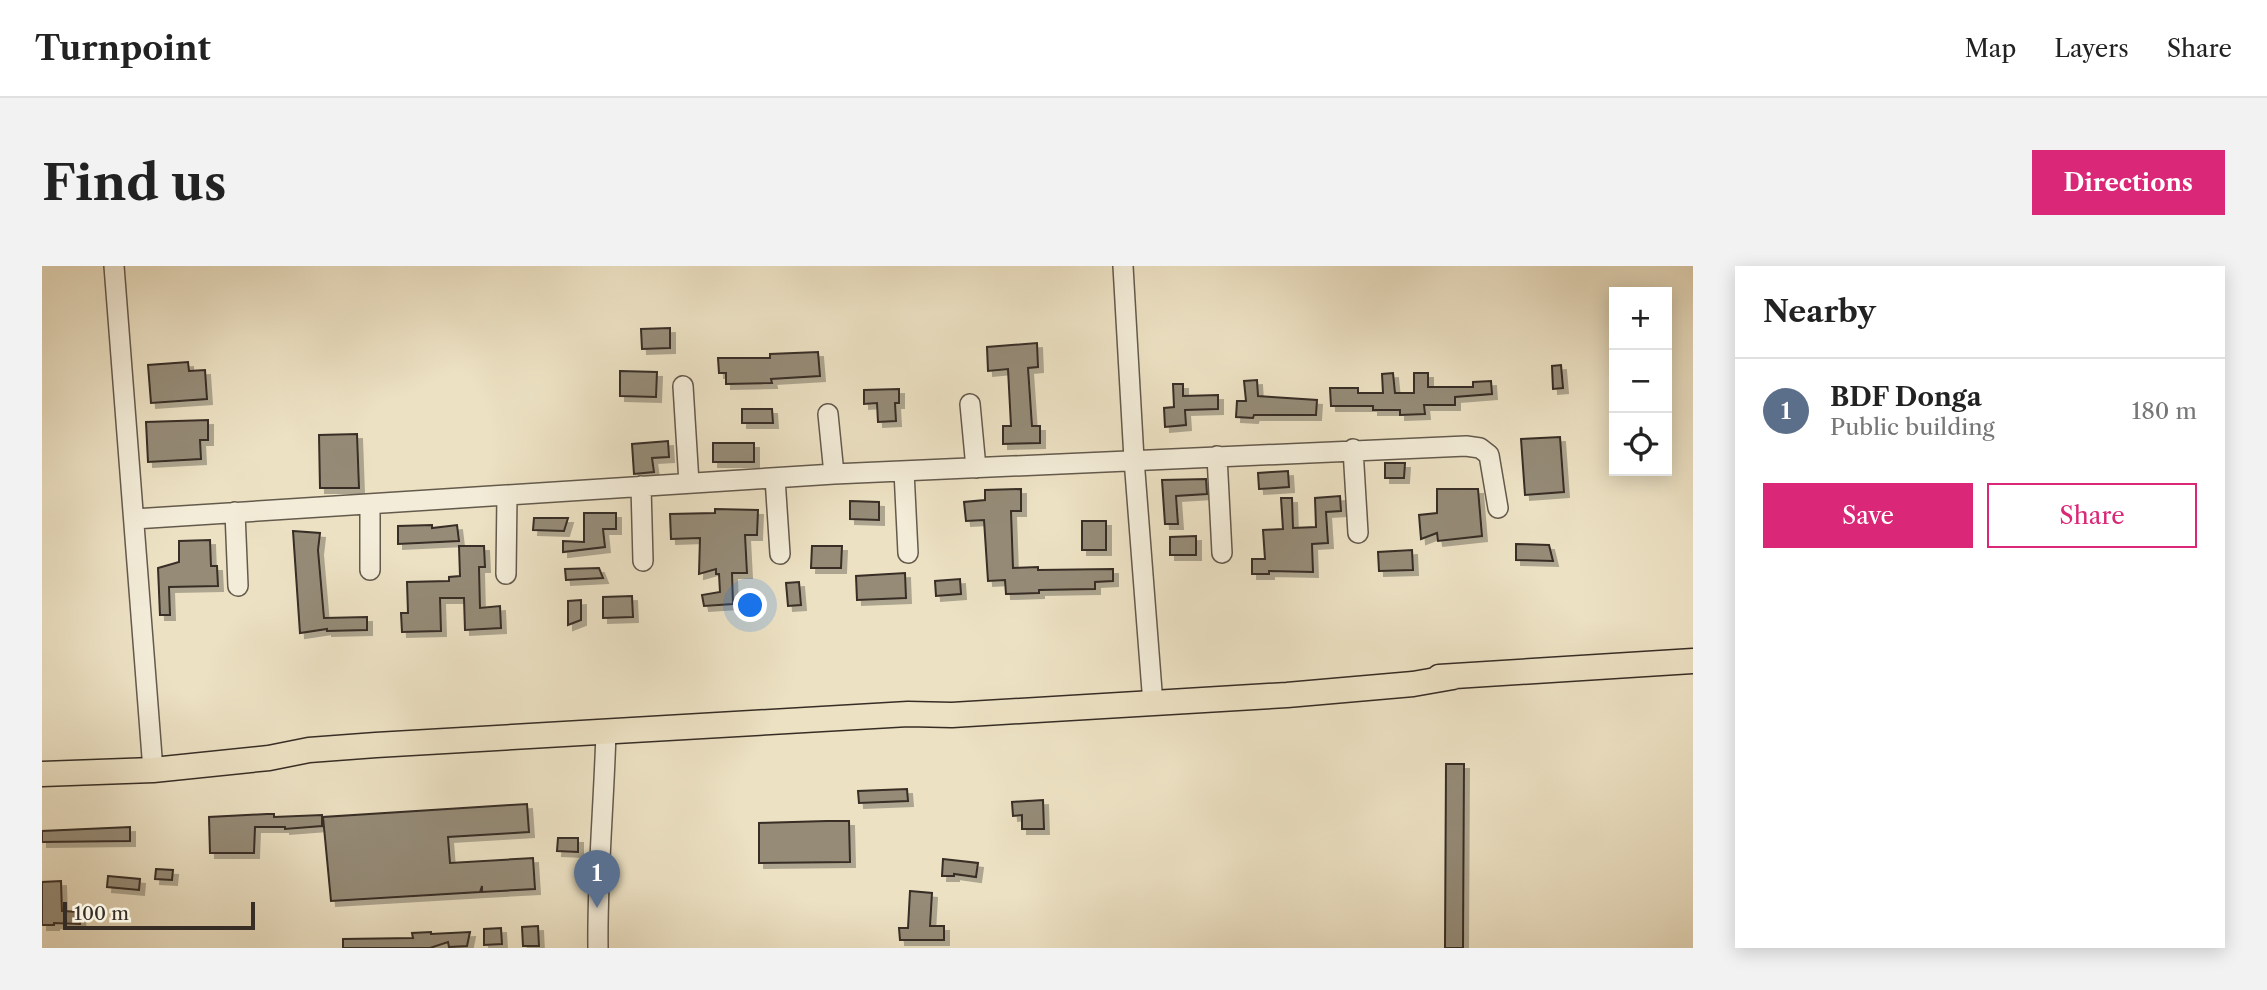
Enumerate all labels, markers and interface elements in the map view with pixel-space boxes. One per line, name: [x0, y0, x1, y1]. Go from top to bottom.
text: Turnpoint: [35, 28, 211, 69]
text: Map: [1965, 34, 2016, 63]
text: Layers: [2054, 34, 2129, 63]
text: Share: [2167, 34, 2232, 63]
button: Directions: [2032, 150, 2225, 215]
text: Find us: [42, 152, 226, 213]
map controls: [1609, 287, 1672, 476]
button: +: [1609, 287, 1672, 350]
text: Nearby: [1763, 293, 1876, 330]
button: −: [1609, 350, 1672, 413]
text: BDF Donga: [1830, 381, 1982, 413]
text: 1: [1781, 397, 1791, 425]
text: 180 m: [2132, 397, 2197, 425]
button: locate: [1609, 413, 1672, 476]
text: Public building: [1830, 413, 1995, 441]
button: Save: [1763, 483, 1973, 548]
button: Share: [1987, 483, 2197, 548]
your location: [733, 588, 767, 622]
pin: 1: [574, 850, 620, 908]
scale bar: [63, 899, 256, 931]
text: 100 m: [74, 902, 129, 925]

